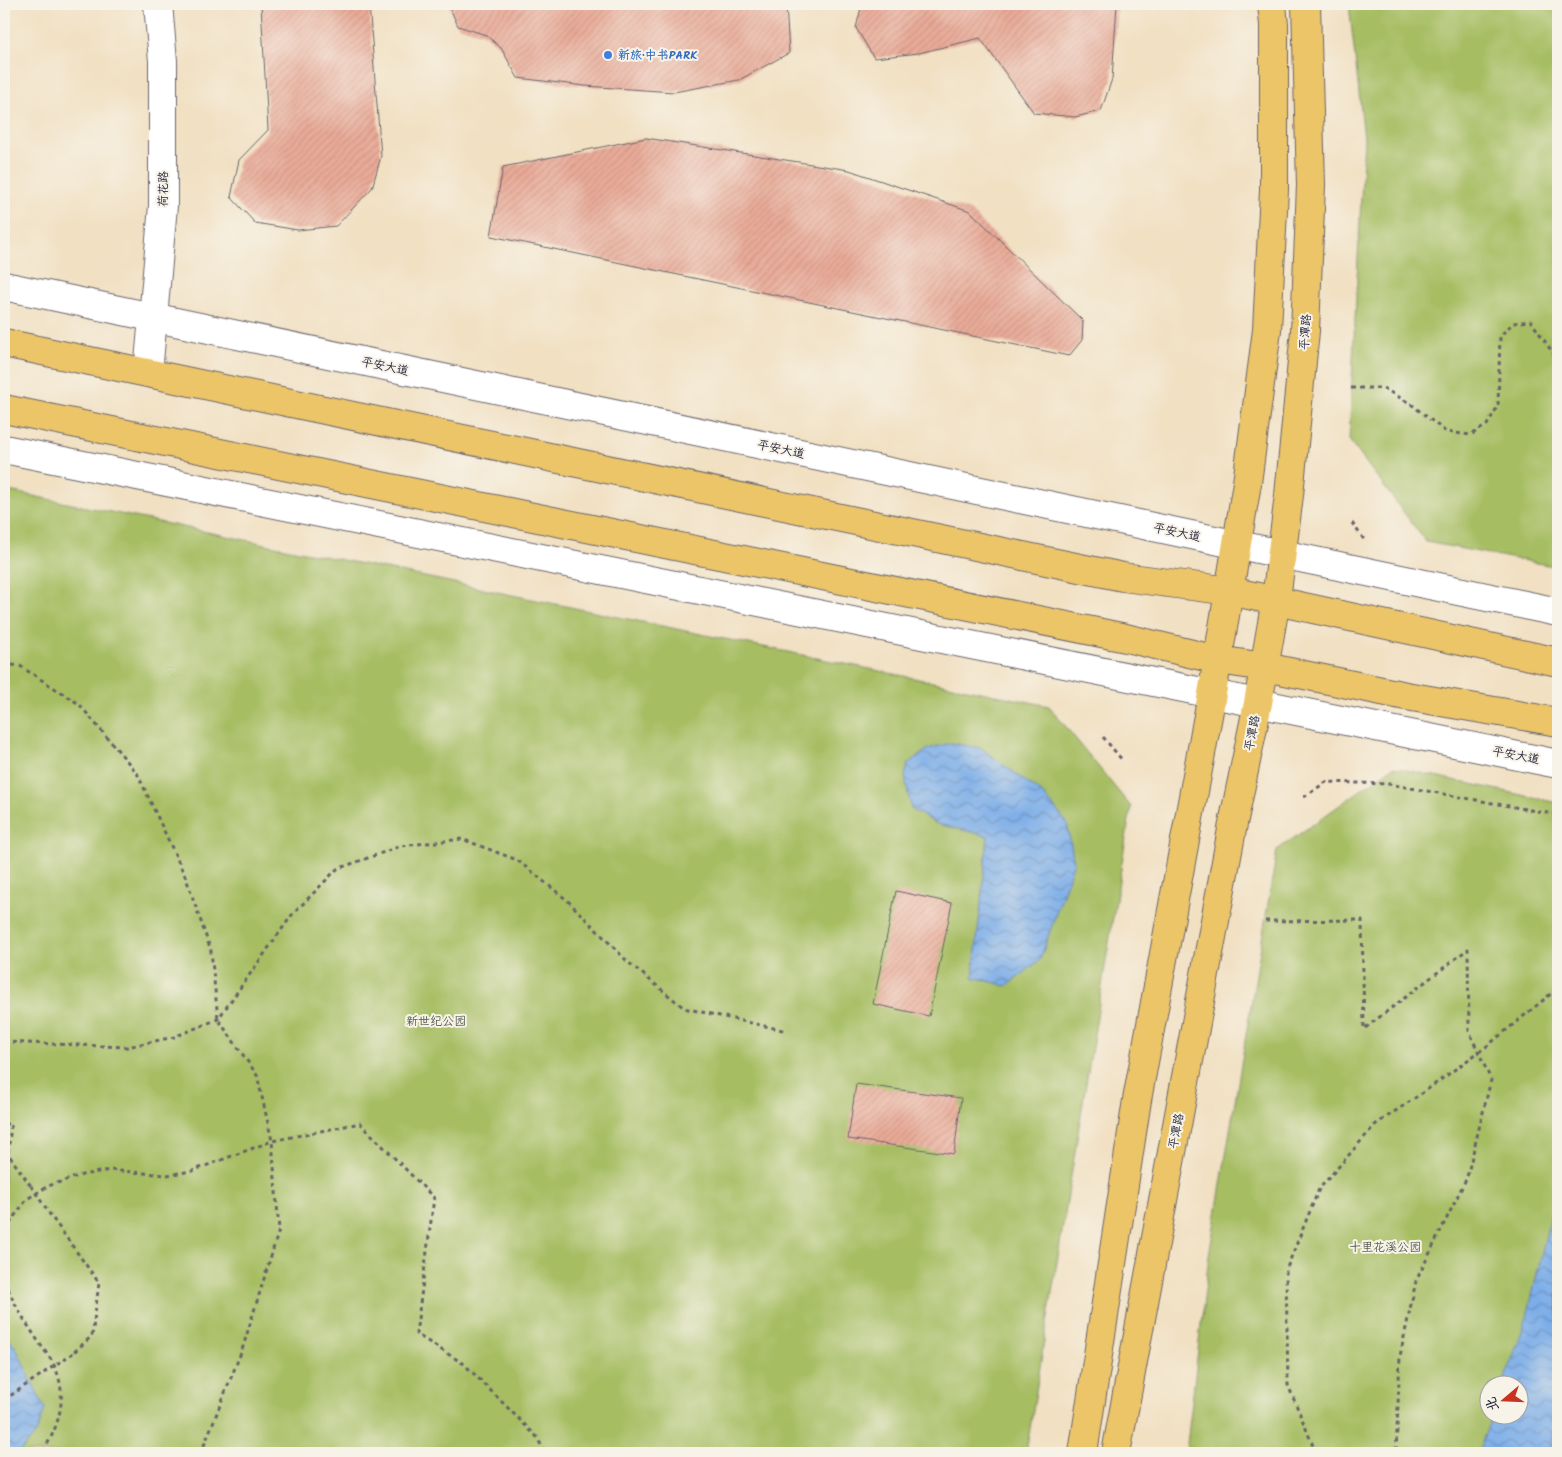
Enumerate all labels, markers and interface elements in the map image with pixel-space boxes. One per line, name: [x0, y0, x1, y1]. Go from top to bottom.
place label: 新旅·中书PARK: [618, 46, 697, 65]
marker: 新旅·中书PARK: [602, 49, 614, 61]
street label: 荷花路: [154, 171, 173, 207]
street label: 平潭路: [1295, 313, 1316, 351]
street label: 平安大道: [359, 352, 410, 381]
street label: 平安大道: [755, 435, 806, 464]
street label: 平安大道: [1151, 518, 1202, 547]
street label: 平潭路: [1240, 714, 1265, 753]
street label: 平安大道: [1491, 742, 1541, 769]
park label: 新世纪公园: [406, 1012, 466, 1031]
street label: 平潭路: [1164, 1112, 1189, 1151]
park label: 十里花溪公园: [1349, 1238, 1421, 1257]
north arrow: [1480, 1374, 1530, 1424]
text: 北: [1480, 1394, 1505, 1414]

